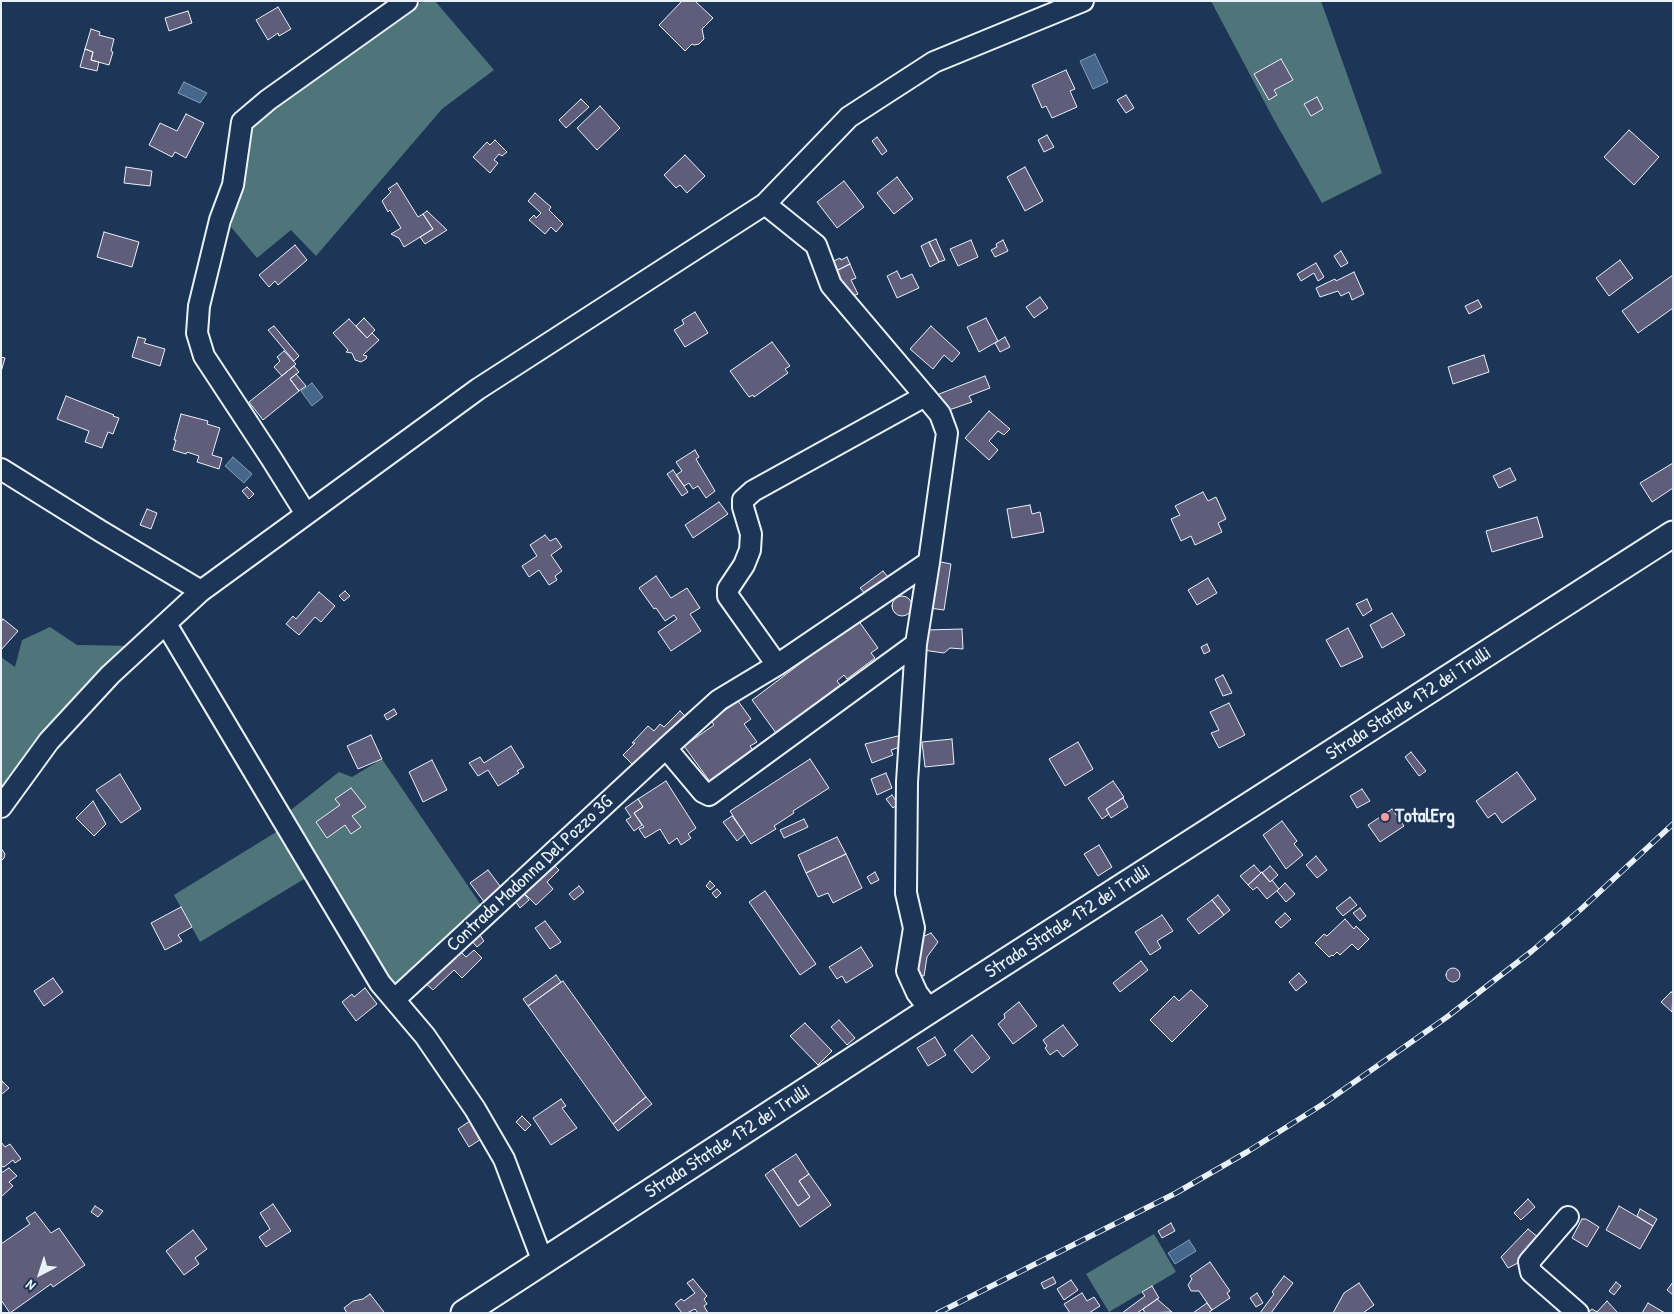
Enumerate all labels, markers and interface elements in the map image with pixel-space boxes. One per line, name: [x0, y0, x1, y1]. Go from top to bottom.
street label: Strada Statale 172 dei Trulli: [1322, 642, 1496, 766]
street label: Contrada Madonna Del Pozzo 3G: [442, 791, 618, 957]
place label: TotalErg: [1395, 806, 1455, 828]
marker: TotalErg: [1379, 811, 1391, 823]
street label: Strada Statale 172 dei Trulli: [981, 860, 1155, 984]
street label: Strada Statale 172 dei Trulli: [641, 1080, 815, 1204]
north arrow: [15, 1249, 65, 1299]
text: N: [21, 1276, 39, 1296]

